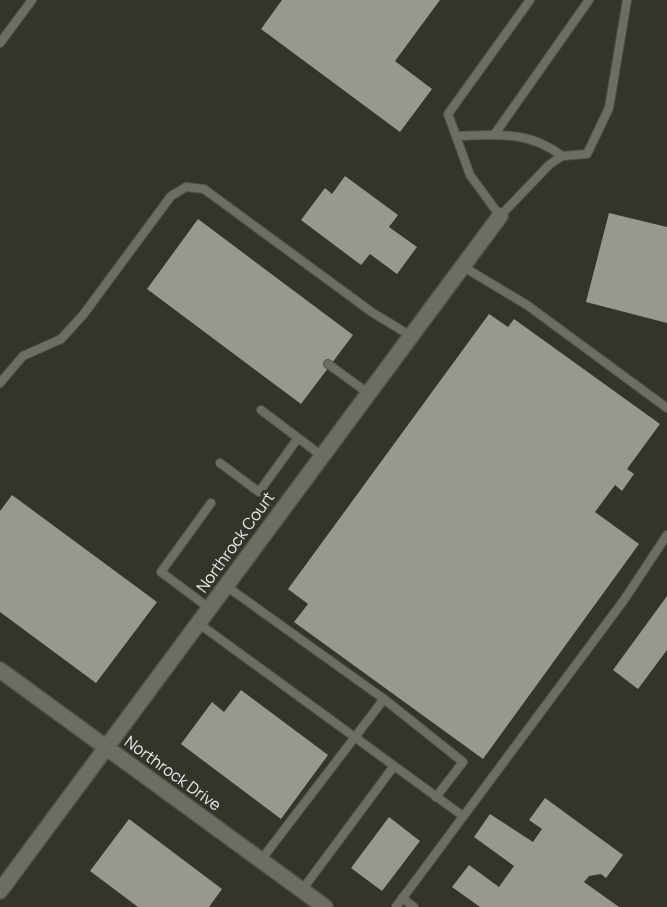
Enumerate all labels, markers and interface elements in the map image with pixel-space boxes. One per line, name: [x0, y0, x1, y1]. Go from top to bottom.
street label: Northrock Court: [191, 487, 279, 597]
street label: Northrock Drive: [120, 730, 226, 816]

